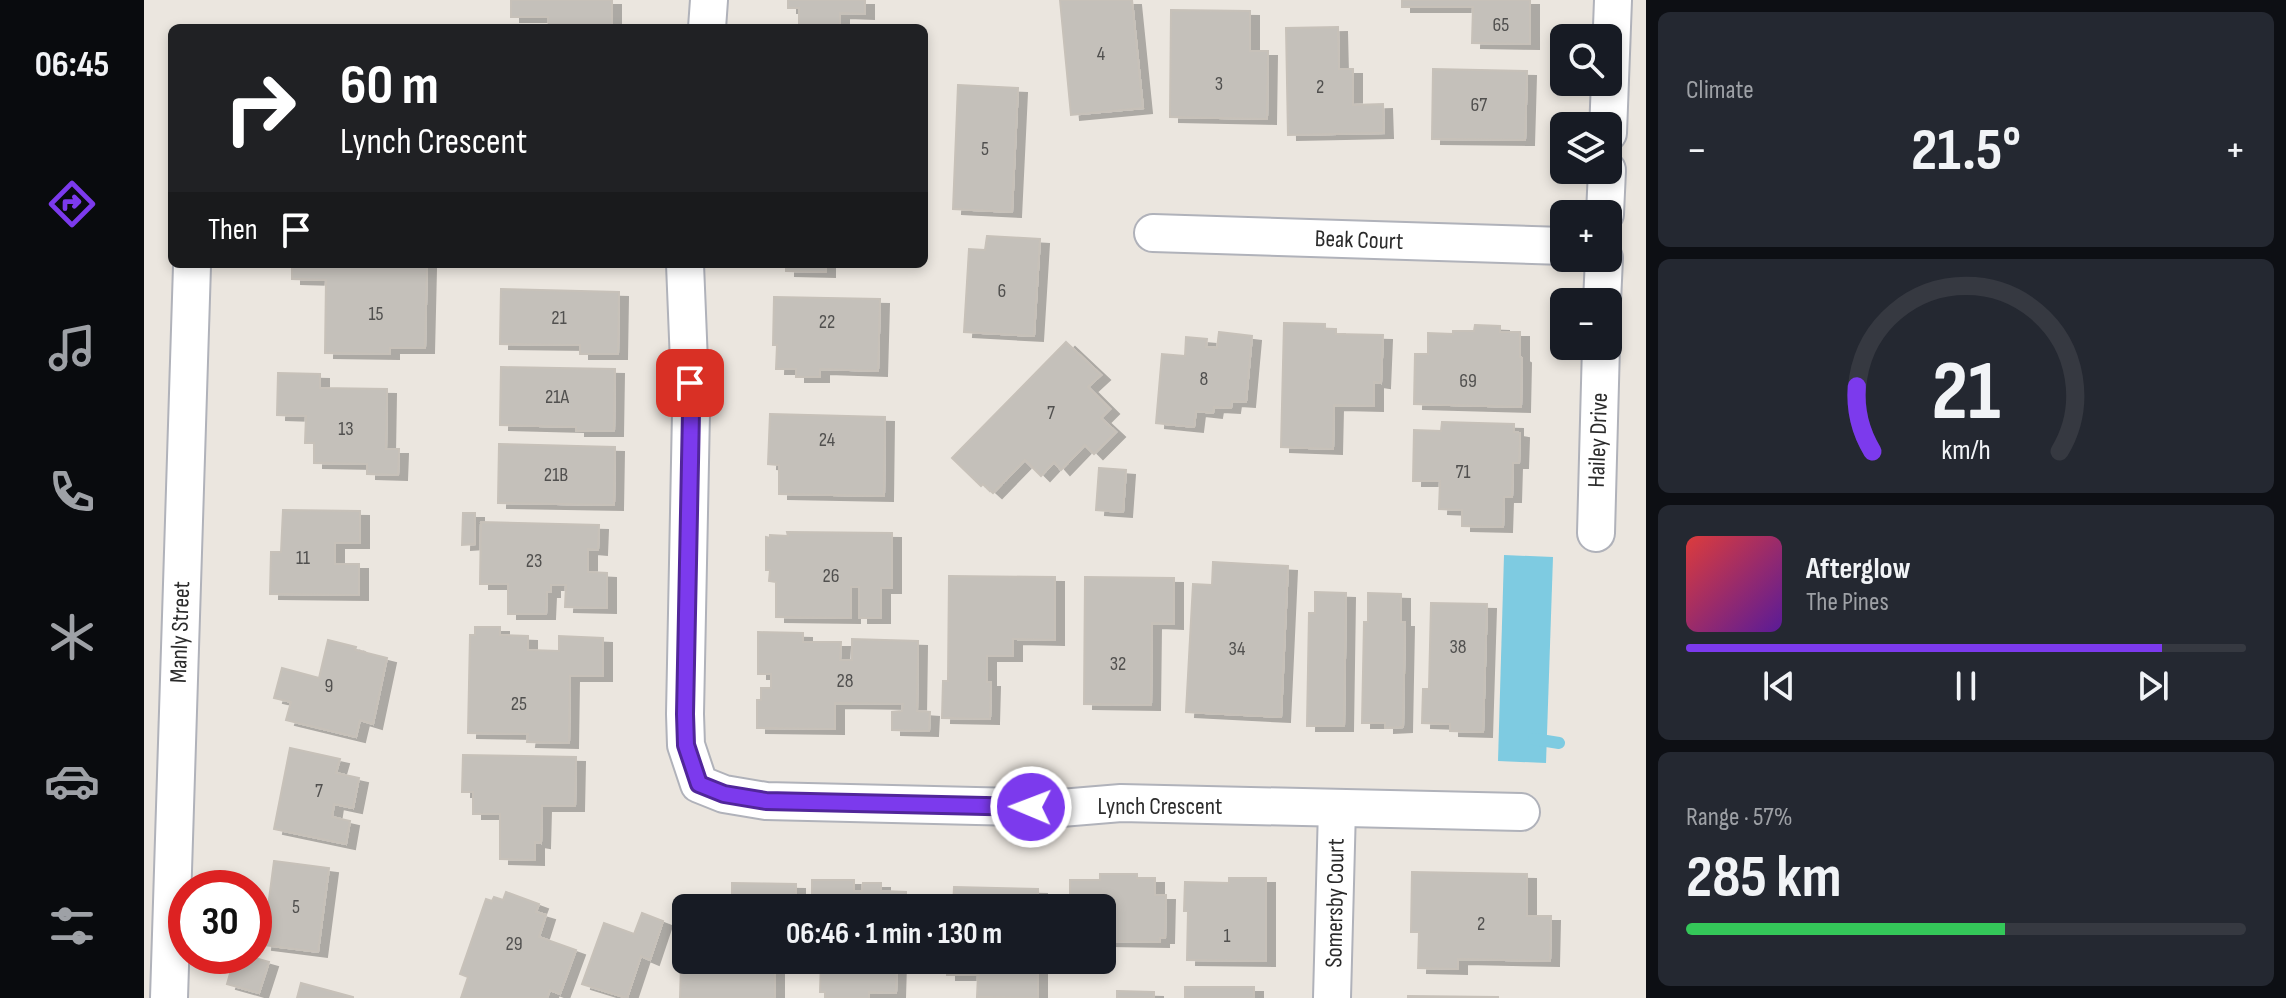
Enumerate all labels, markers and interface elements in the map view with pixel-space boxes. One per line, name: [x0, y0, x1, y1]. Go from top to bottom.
house number: 65: [1493, 13, 1509, 37]
map controls: [1550, 24, 1622, 360]
button: search: [1550, 24, 1622, 96]
house number: 4: [1097, 42, 1105, 66]
text: 06:45: [35, 44, 109, 87]
text: 60 m: [340, 53, 439, 120]
icon: right: [208, 56, 312, 160]
house number: 3: [1215, 72, 1223, 96]
house number: 2: [1316, 75, 1324, 99]
text: Climate: [1686, 75, 1754, 106]
house number: 67: [1471, 93, 1487, 117]
button: layers: [1550, 112, 1622, 184]
text: 21.5°: [1911, 115, 2021, 187]
text: Lynch Crescent: [340, 121, 527, 164]
text: −: [1686, 124, 1708, 177]
text: +: [2224, 124, 2246, 177]
house number: 5: [981, 137, 989, 161]
icon: directions: [44, 176, 100, 232]
button: +: [1550, 200, 1622, 272]
icon: arrive: [274, 208, 318, 252]
text: Then: [208, 212, 258, 248]
street label: Beak Court: [1314, 224, 1404, 256]
house number: 6: [998, 279, 1006, 303]
button: −: [1550, 288, 1622, 360]
house number: 15: [368, 302, 384, 326]
house number: 21: [551, 306, 567, 330]
house number: 22: [819, 310, 835, 334]
icon: music: [44, 320, 100, 376]
text: 21: [1931, 342, 2001, 442]
pin: [656, 349, 724, 417]
icon: arrive: [668, 361, 712, 405]
house number: 8: [1200, 367, 1208, 391]
house number: 69: [1459, 369, 1477, 393]
house number: 21A: [545, 385, 570, 409]
street label: Hailey Drive: [1582, 392, 1614, 488]
house number: 7: [1047, 401, 1055, 425]
house number: 13: [338, 417, 354, 441]
house number: 24: [819, 428, 835, 452]
text: km/h: [1941, 433, 1991, 468]
house number: 71: [1455, 460, 1471, 484]
house number: 21B: [544, 463, 568, 487]
icon: phone: [44, 464, 100, 520]
house number: 11: [296, 546, 310, 570]
house number: 23: [526, 549, 542, 573]
text: Afterglow: [1806, 551, 1911, 587]
house number: 26: [823, 564, 840, 588]
street label: Manly Street: [164, 581, 196, 683]
text: The Pines: [1806, 587, 1889, 618]
icon: climate: [44, 609, 100, 665]
house number: 38: [1449, 635, 1467, 659]
house number: 34: [1229, 637, 1245, 661]
house number: 32: [1110, 652, 1126, 676]
icon: previous: [1757, 664, 1801, 708]
icon: pause: [1944, 664, 1988, 708]
icon: next: [2131, 664, 2175, 708]
house number: 28: [837, 669, 854, 693]
house number: 9: [325, 674, 333, 698]
house number: 25: [511, 692, 527, 716]
icon: car: [44, 753, 100, 809]
position arrow: [989, 765, 1073, 849]
house number: 7: [315, 779, 323, 803]
street label: Lynch Crescent: [1098, 792, 1222, 821]
text: Range · 57%: [1686, 802, 1793, 833]
street label: Somersby Court: [1319, 838, 1351, 968]
text: 285 km: [1686, 842, 1841, 914]
speed limit sign: 30: [168, 870, 272, 974]
house number: 5: [292, 895, 300, 919]
icon: filters: [44, 898, 100, 954]
house number: 2: [1477, 912, 1485, 936]
text: 06:46 · 1 min · 130 m: [786, 916, 1002, 952]
house number: 1: [1224, 924, 1231, 948]
house number: 29: [505, 932, 523, 956]

